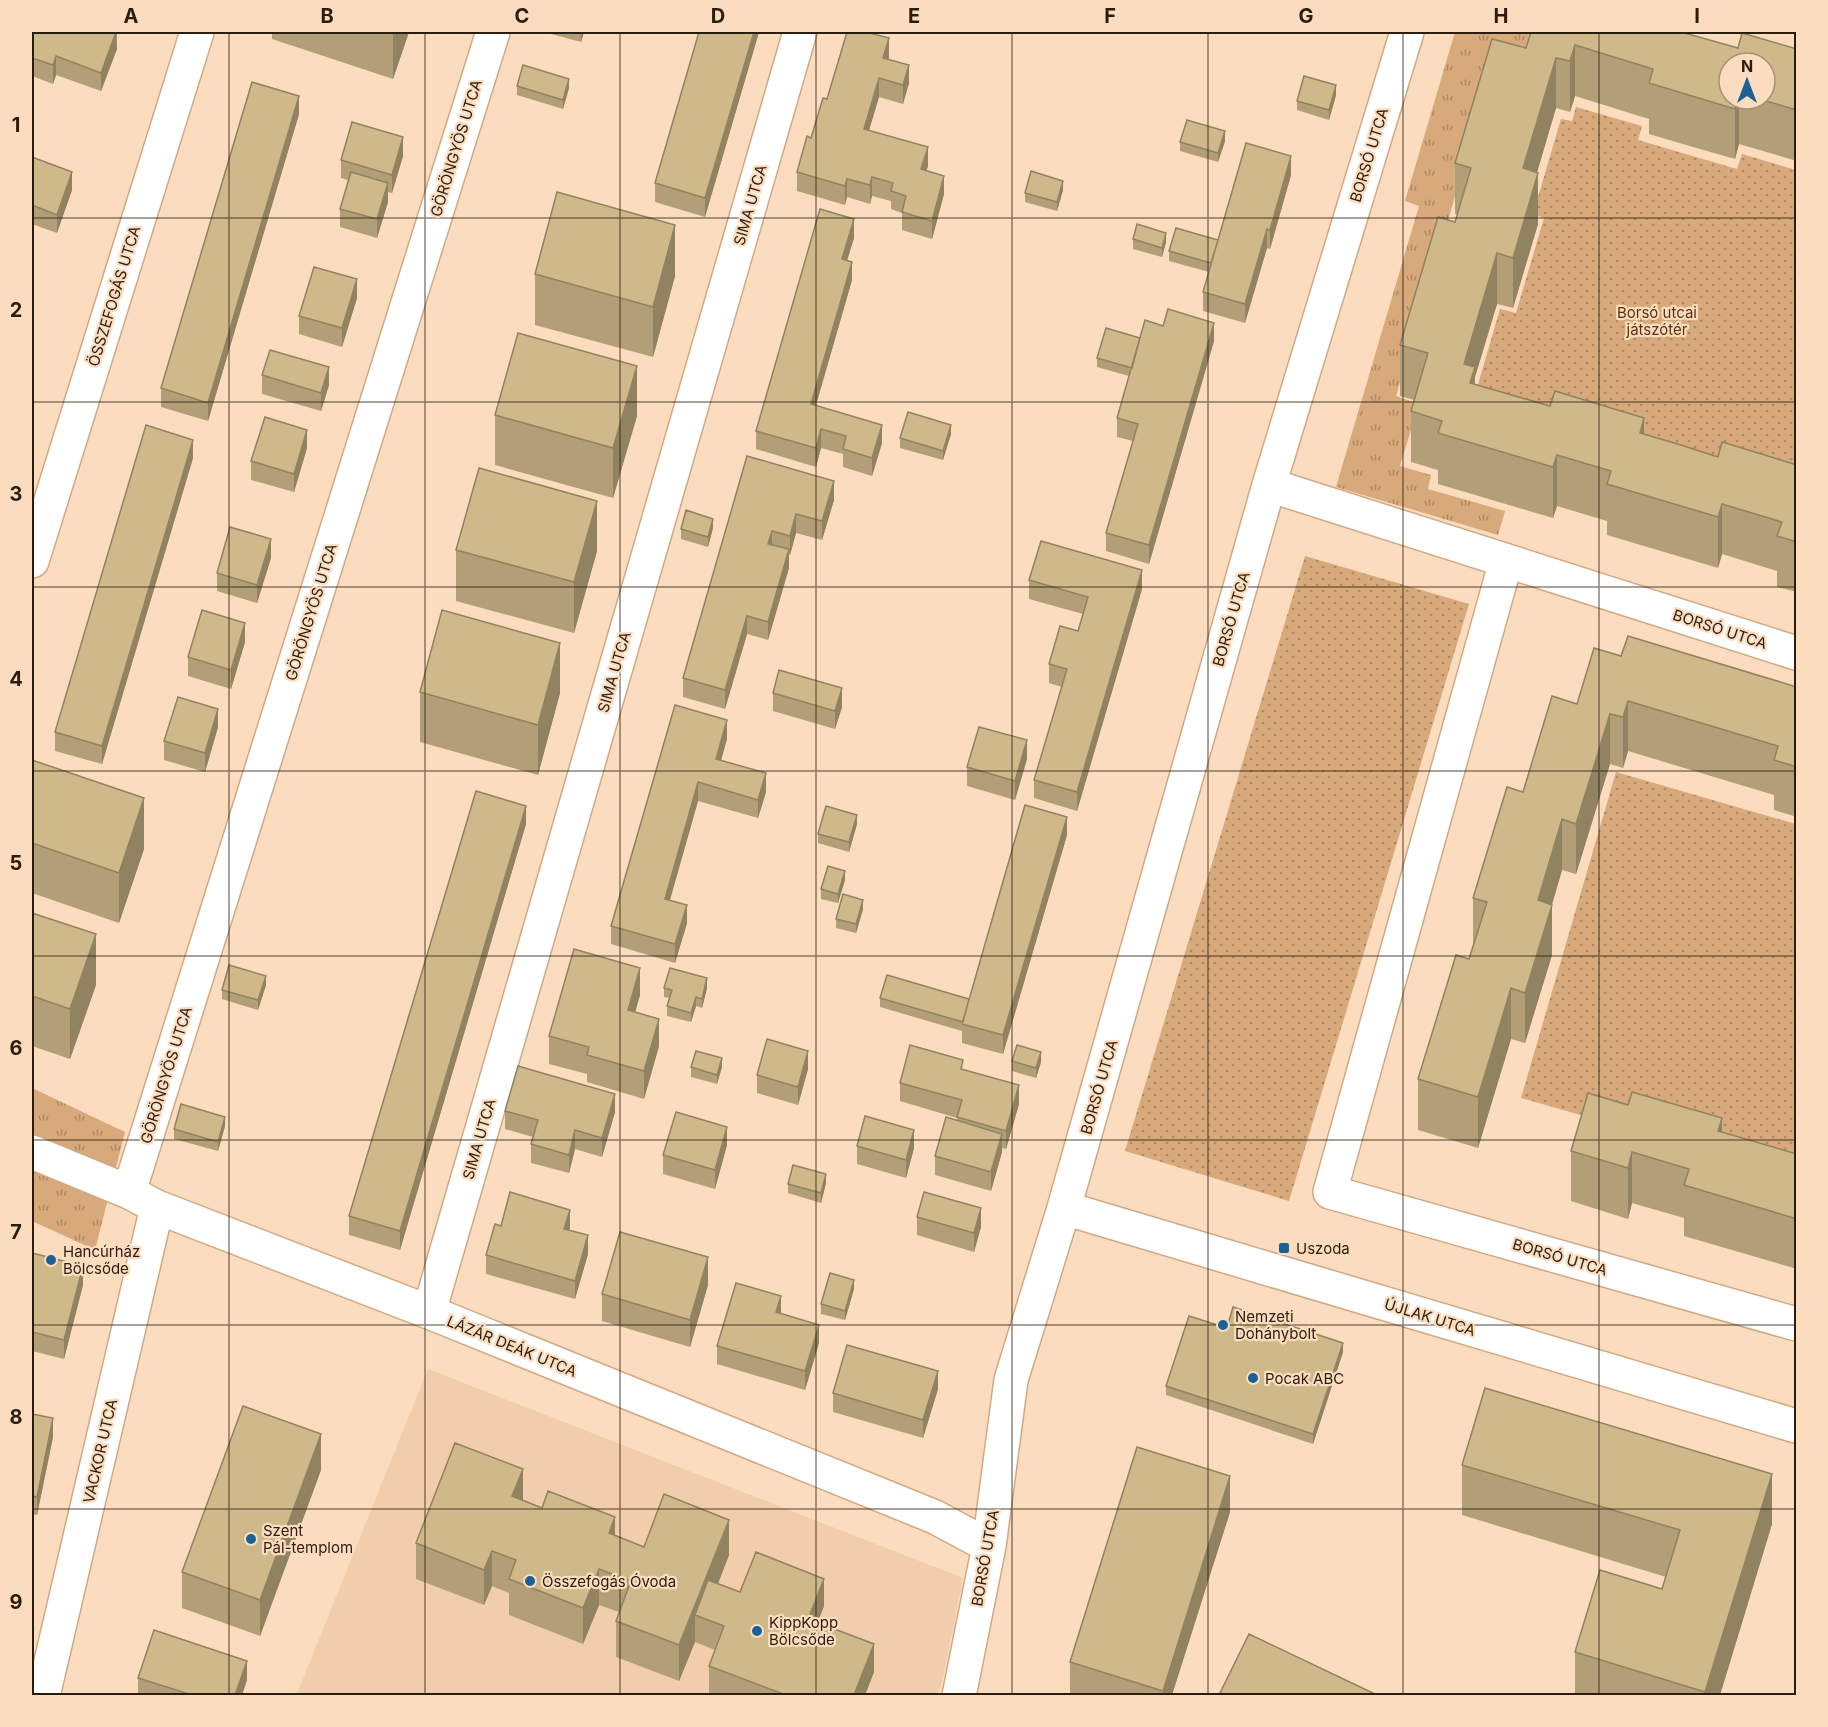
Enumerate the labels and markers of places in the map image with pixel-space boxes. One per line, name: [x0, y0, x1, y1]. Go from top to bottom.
place label: Uszoda: [1296, 1239, 1350, 1258]
marker: Uszoda: [1277, 1241, 1291, 1255]
place label: Hancúrház Bölcsőde: [63, 1242, 140, 1278]
marker: Hancúrház Bölcsőde: [44, 1253, 58, 1267]
place label: Nemzeti Dohánybolt: [1235, 1307, 1316, 1343]
marker: Nemzeti Dohánybolt: [1216, 1318, 1230, 1332]
place label: Pocak ABC: [1265, 1369, 1344, 1388]
marker: Pocak ABC: [1246, 1371, 1260, 1385]
place label: Szent Pál-templom: [263, 1521, 353, 1557]
marker: Szent Pál-templom: [244, 1532, 258, 1546]
place label: Összefogás Óvoda: [542, 1572, 676, 1591]
marker: Összefogás Óvoda: [523, 1574, 537, 1588]
place label: KippKopp Bölcsőde: [769, 1613, 838, 1649]
marker: KippKopp Bölcsőde: [750, 1624, 764, 1638]

